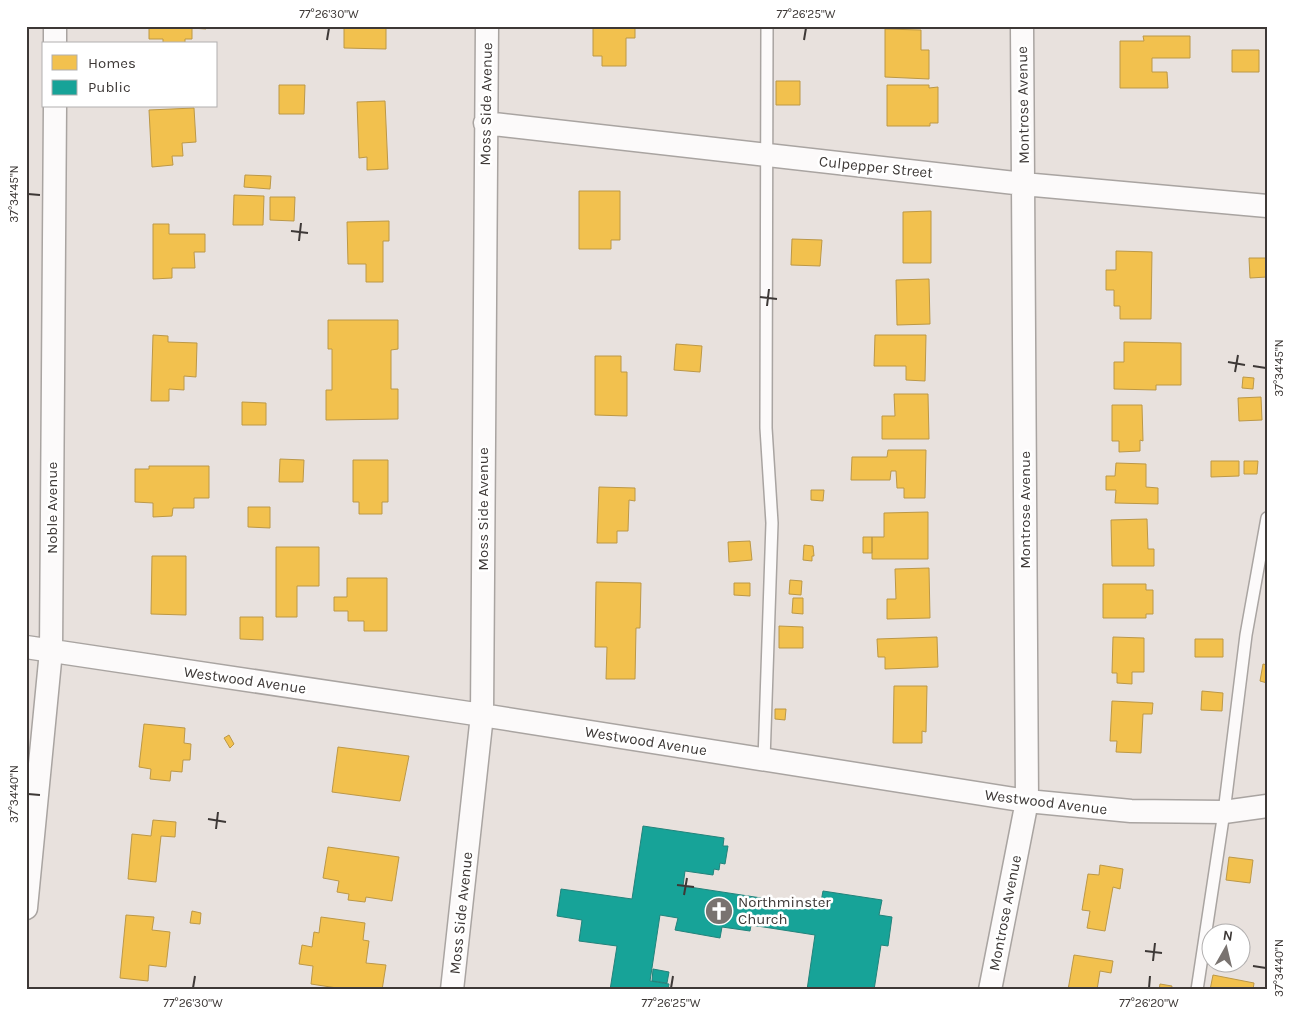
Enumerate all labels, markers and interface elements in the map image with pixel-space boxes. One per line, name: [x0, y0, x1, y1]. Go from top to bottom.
text: 77°26'30"W: [299, 7, 359, 21]
text: 77°26'25"W: [777, 7, 836, 21]
legend: [42, 42, 218, 108]
street label: Moss Side Avenue: [476, 42, 496, 166]
street label: Montrose Avenue: [1013, 46, 1033, 164]
text: Homes: [88, 54, 136, 72]
text: Public: [88, 78, 131, 96]
street label: Culpepper Street: [818, 152, 934, 182]
text: 37°34'45"N: [7, 165, 21, 223]
text: 37°34'45"N: [1272, 339, 1286, 397]
street label: Moss Side Avenue: [474, 447, 492, 571]
street label: Montrose Avenue: [1016, 451, 1034, 569]
street label: Noble Avenue: [43, 462, 61, 554]
street label: Westwood Avenue: [183, 663, 307, 697]
street label: Westwood Avenue: [584, 722, 708, 760]
text: 37°34'40"N: [7, 765, 21, 823]
street label: Westwood Avenue: [984, 786, 1108, 818]
street label: Moss Side Avenue: [446, 851, 476, 975]
street label: Montrose Avenue: [985, 853, 1025, 973]
place label: Northminster Church: [738, 893, 831, 928]
church icon: Northminster Church: [704, 896, 734, 926]
north arrow: [1200, 924, 1250, 974]
text: N: [1222, 927, 1234, 945]
text: 37°34'40"N: [1272, 939, 1286, 997]
text: 77°26'30"W: [163, 996, 223, 1010]
text: 77°26'25"W: [642, 996, 701, 1010]
text: 77°26'20"W: [1119, 996, 1179, 1010]

